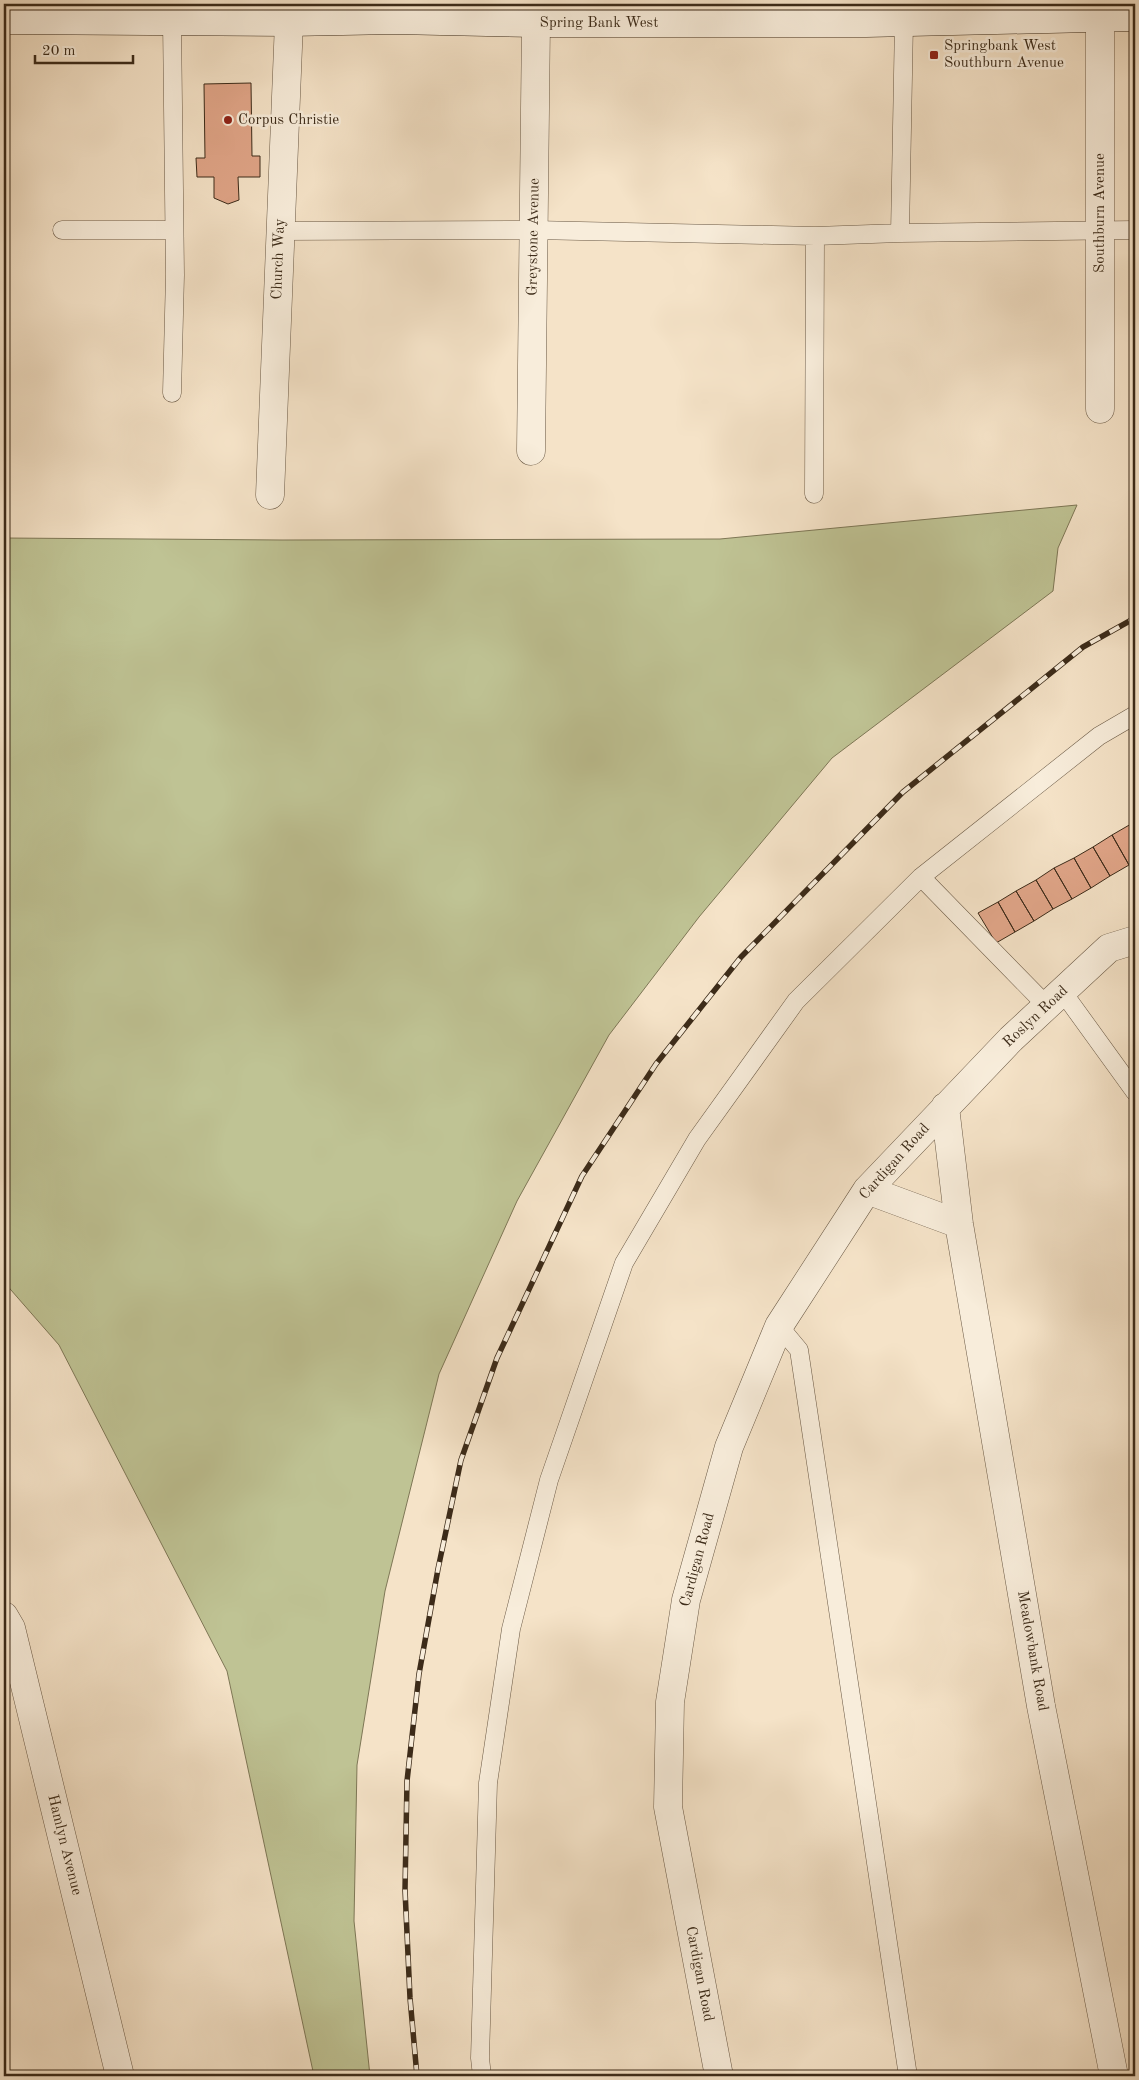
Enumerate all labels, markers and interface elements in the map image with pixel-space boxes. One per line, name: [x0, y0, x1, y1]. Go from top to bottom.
street label: Spring Bank West: [540, 16, 658, 31]
scale bar: [35, 32, 132, 64]
place label: Springbank West Southburn Avenue: [944, 39, 1064, 71]
text: 20 m: [42, 44, 76, 59]
marker: Springbank West Southburn Avenue: [928, 49, 940, 61]
place label: Corpus Christie: [238, 113, 339, 128]
marker: Corpus Christie: [222, 114, 234, 126]
street label: Southburn Avenue: [1093, 153, 1108, 273]
street label: Greystone Avenue: [525, 178, 543, 296]
street label: Church Way: [270, 218, 288, 300]
street label: Roslyn Road: [1001, 983, 1071, 1051]
street label: Cardigan Road: [857, 1121, 933, 1203]
street label: Cardigan Road: [678, 1511, 718, 1609]
street label: Meadowbank Road: [1014, 1590, 1050, 1713]
street label: Hamlyn Avenue: [44, 1793, 84, 1897]
street label: Cardigan Road: [682, 1925, 716, 2023]

